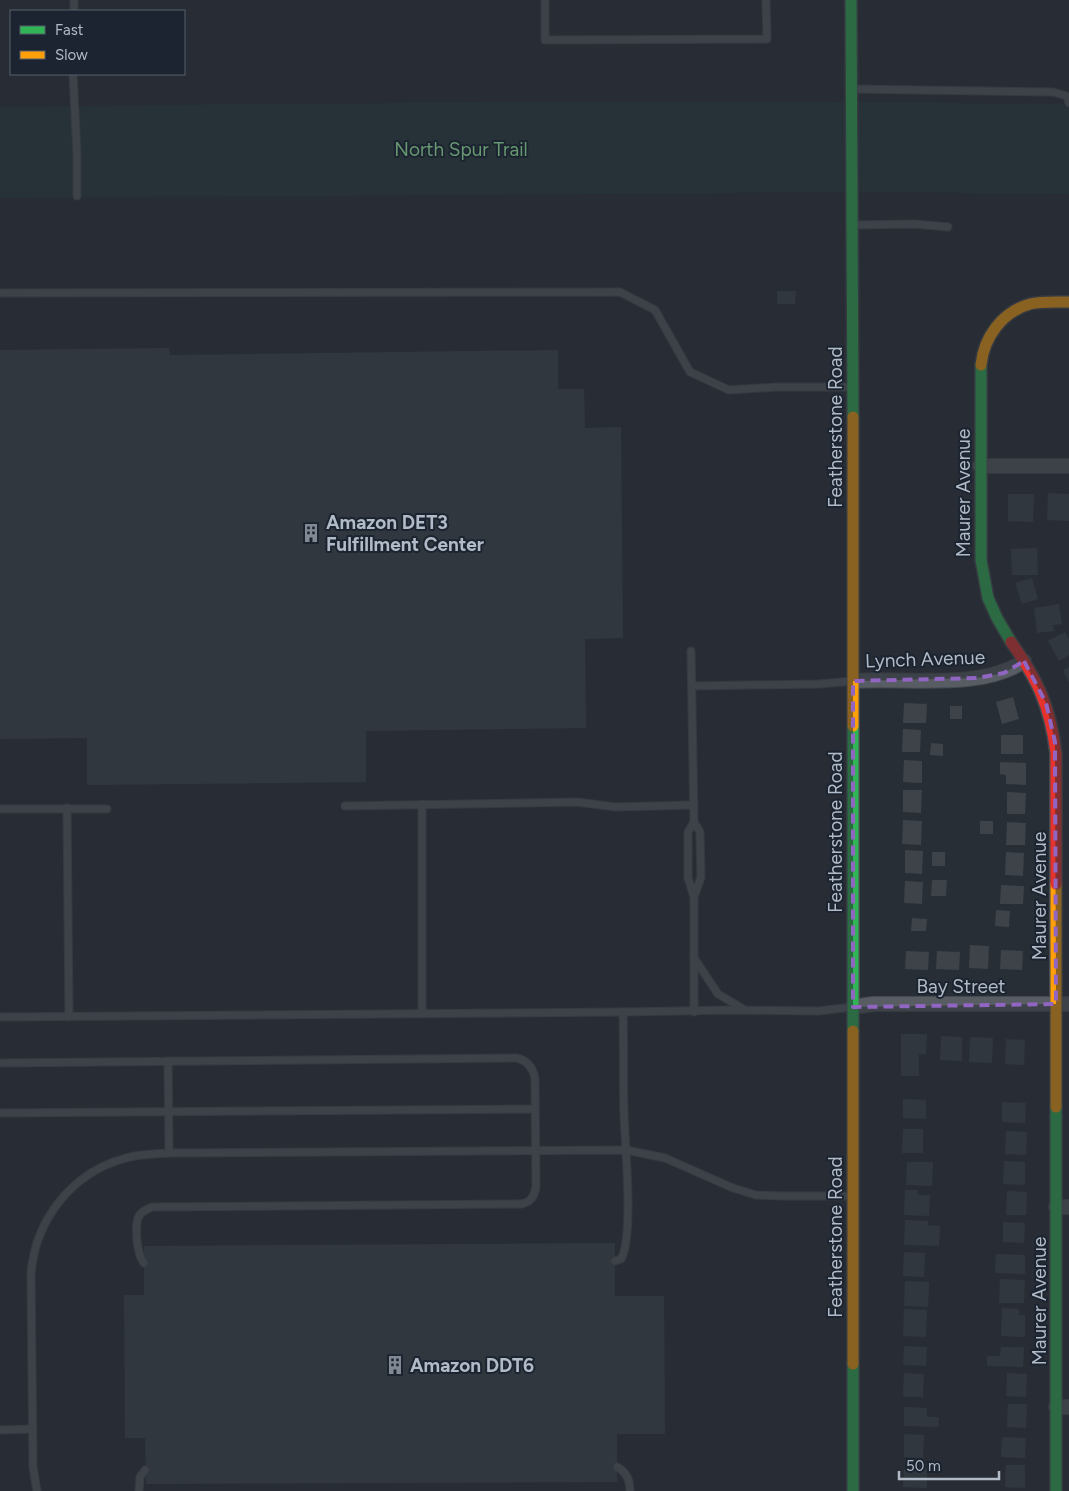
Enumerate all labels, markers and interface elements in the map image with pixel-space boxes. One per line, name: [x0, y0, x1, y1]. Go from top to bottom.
legend: [10, 10, 185, 75]
text: Fast: [55, 21, 84, 39]
text: Slow: [55, 46, 88, 64]
park label: North Spur Trail: [394, 138, 528, 161]
street label: Featherstone Road: [824, 346, 847, 508]
street label: Maurer Avenue: [952, 429, 975, 557]
place label: Amazon DET3 Fulfillment Center: [326, 511, 484, 556]
building icon: Amazon DET3 Fulfillment Center: [300, 522, 322, 544]
street label: Lynch Avenue: [865, 645, 985, 673]
street label: Featherstone Road: [824, 751, 847, 913]
street label: Maurer Avenue: [1028, 832, 1051, 960]
street label: Bay Street: [916, 975, 1006, 998]
street label: Featherstone Road: [824, 1156, 847, 1318]
street label: Maurer Avenue: [1028, 1237, 1051, 1365]
building icon: Amazon DDT6: [384, 1354, 406, 1376]
place label: Amazon DDT6: [410, 1354, 534, 1377]
scale bar: [899, 1448, 999, 1480]
text: 50 m: [906, 1457, 941, 1475]

